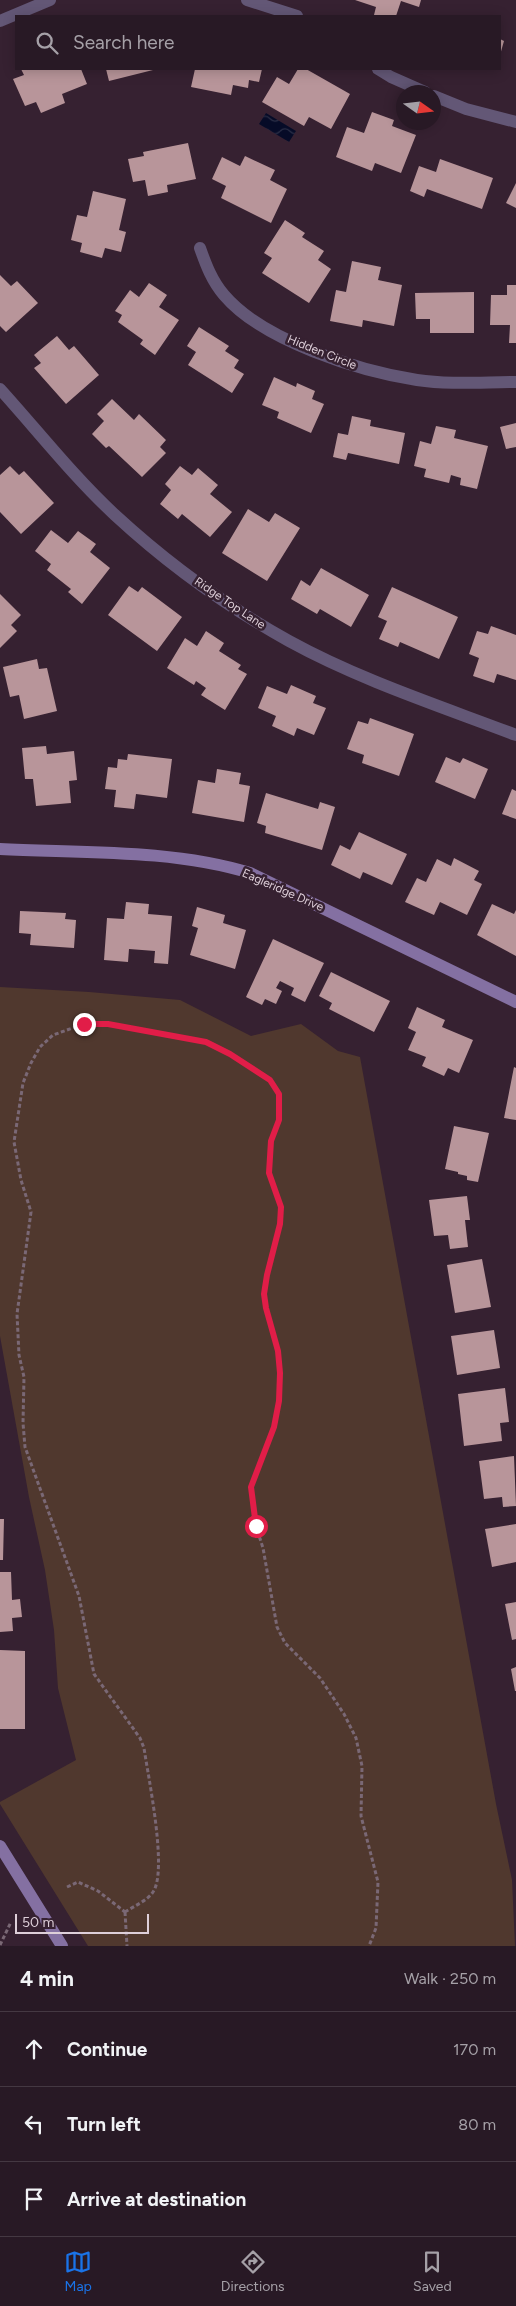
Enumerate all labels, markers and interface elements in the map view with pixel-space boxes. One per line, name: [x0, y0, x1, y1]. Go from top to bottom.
search box: [15, 15, 501, 70]
icon: search: [33, 29, 61, 57]
text: Search here: [73, 31, 175, 54]
north arrow: [396, 85, 441, 130]
street label: Hidden Circle: [285, 332, 359, 372]
street label: Ridge Top Lane: [192, 574, 268, 632]
street label: Eagleridge Drive: [240, 866, 326, 914]
route end: [73, 1013, 96, 1036]
route start: [245, 1515, 268, 1538]
scale bar: [15, 1911, 149, 1934]
text: 50 m: [22, 1914, 54, 1931]
text: 4 min: [20, 1966, 74, 1991]
text: Walk · 250 m: [404, 1969, 496, 1988]
icon: ahead: [20, 2035, 48, 2063]
text: Continue: [67, 2038, 147, 2061]
text: 170 m: [453, 2040, 496, 2059]
icon: left: [20, 2110, 48, 2138]
text: Turn left: [67, 2113, 141, 2136]
text: 80 m: [458, 2115, 496, 2134]
icon: arrive: [20, 2185, 48, 2213]
text: Arrive at destination: [67, 2188, 246, 2211]
tab: Map: [64, 2248, 92, 2295]
tab: Directions: [221, 2248, 285, 2295]
tab: Saved: [413, 2248, 452, 2295]

